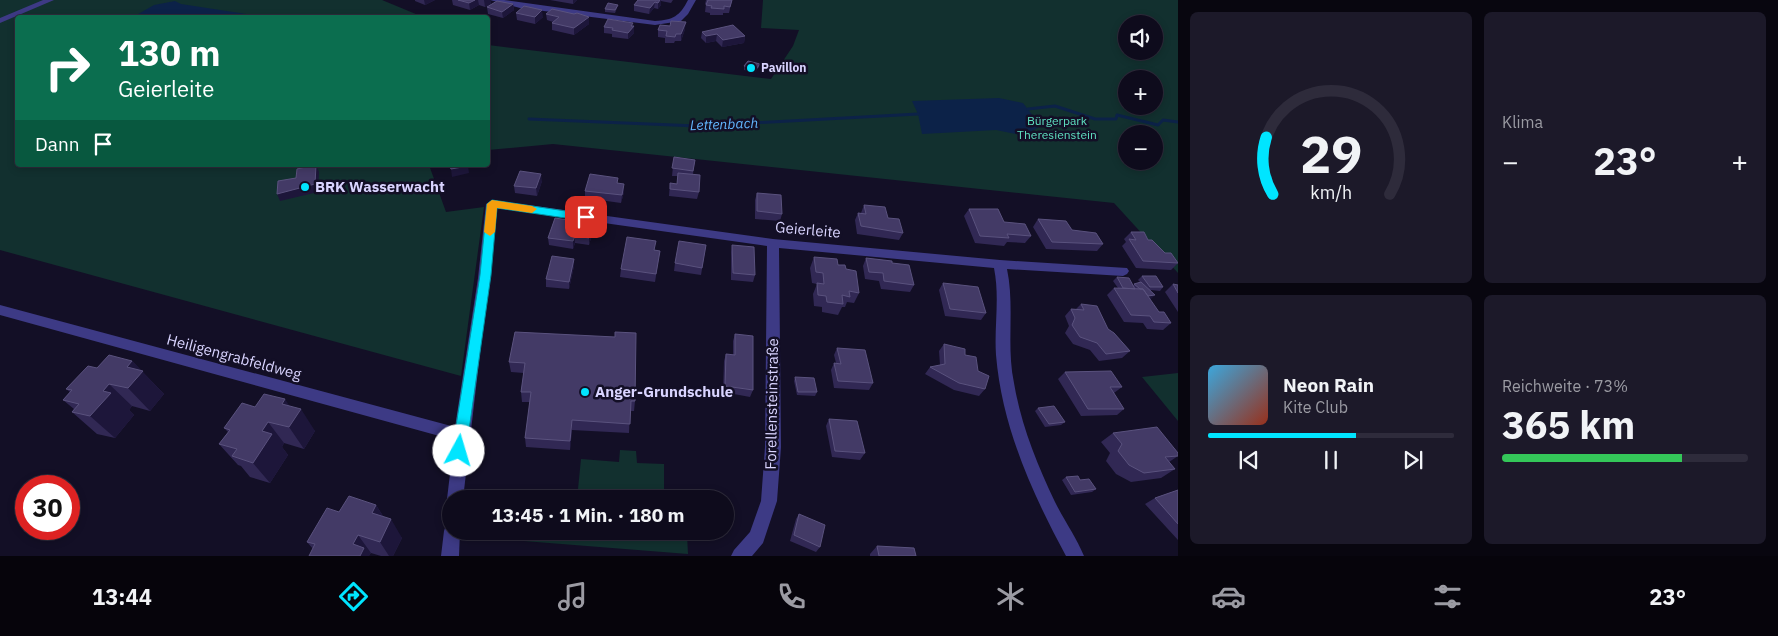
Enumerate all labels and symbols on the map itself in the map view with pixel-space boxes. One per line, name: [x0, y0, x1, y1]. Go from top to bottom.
place label: Pavillon: [761, 60, 806, 75]
marker: Pavillon: [745, 62, 757, 74]
park label: Bürgerpark Theresienstein: [1017, 113, 1097, 142]
water label: Lettenbach: [689, 114, 759, 134]
place label: BRK Wasserwacht: [315, 177, 445, 196]
marker: BRK Wasserwacht: [299, 181, 311, 193]
pin: [565, 196, 607, 238]
street label: Geierleite: [775, 217, 842, 242]
street label: Heiligengrabfeldweg: [165, 329, 304, 384]
street label: Forellensteinstraße: [761, 338, 782, 470]
place label: Anger-Grundschule: [595, 382, 733, 401]
marker: Anger-Grundschule: [579, 386, 591, 398]
position arrow: [432, 424, 484, 476]
speed limit sign: 30: [15, 475, 80, 540]

